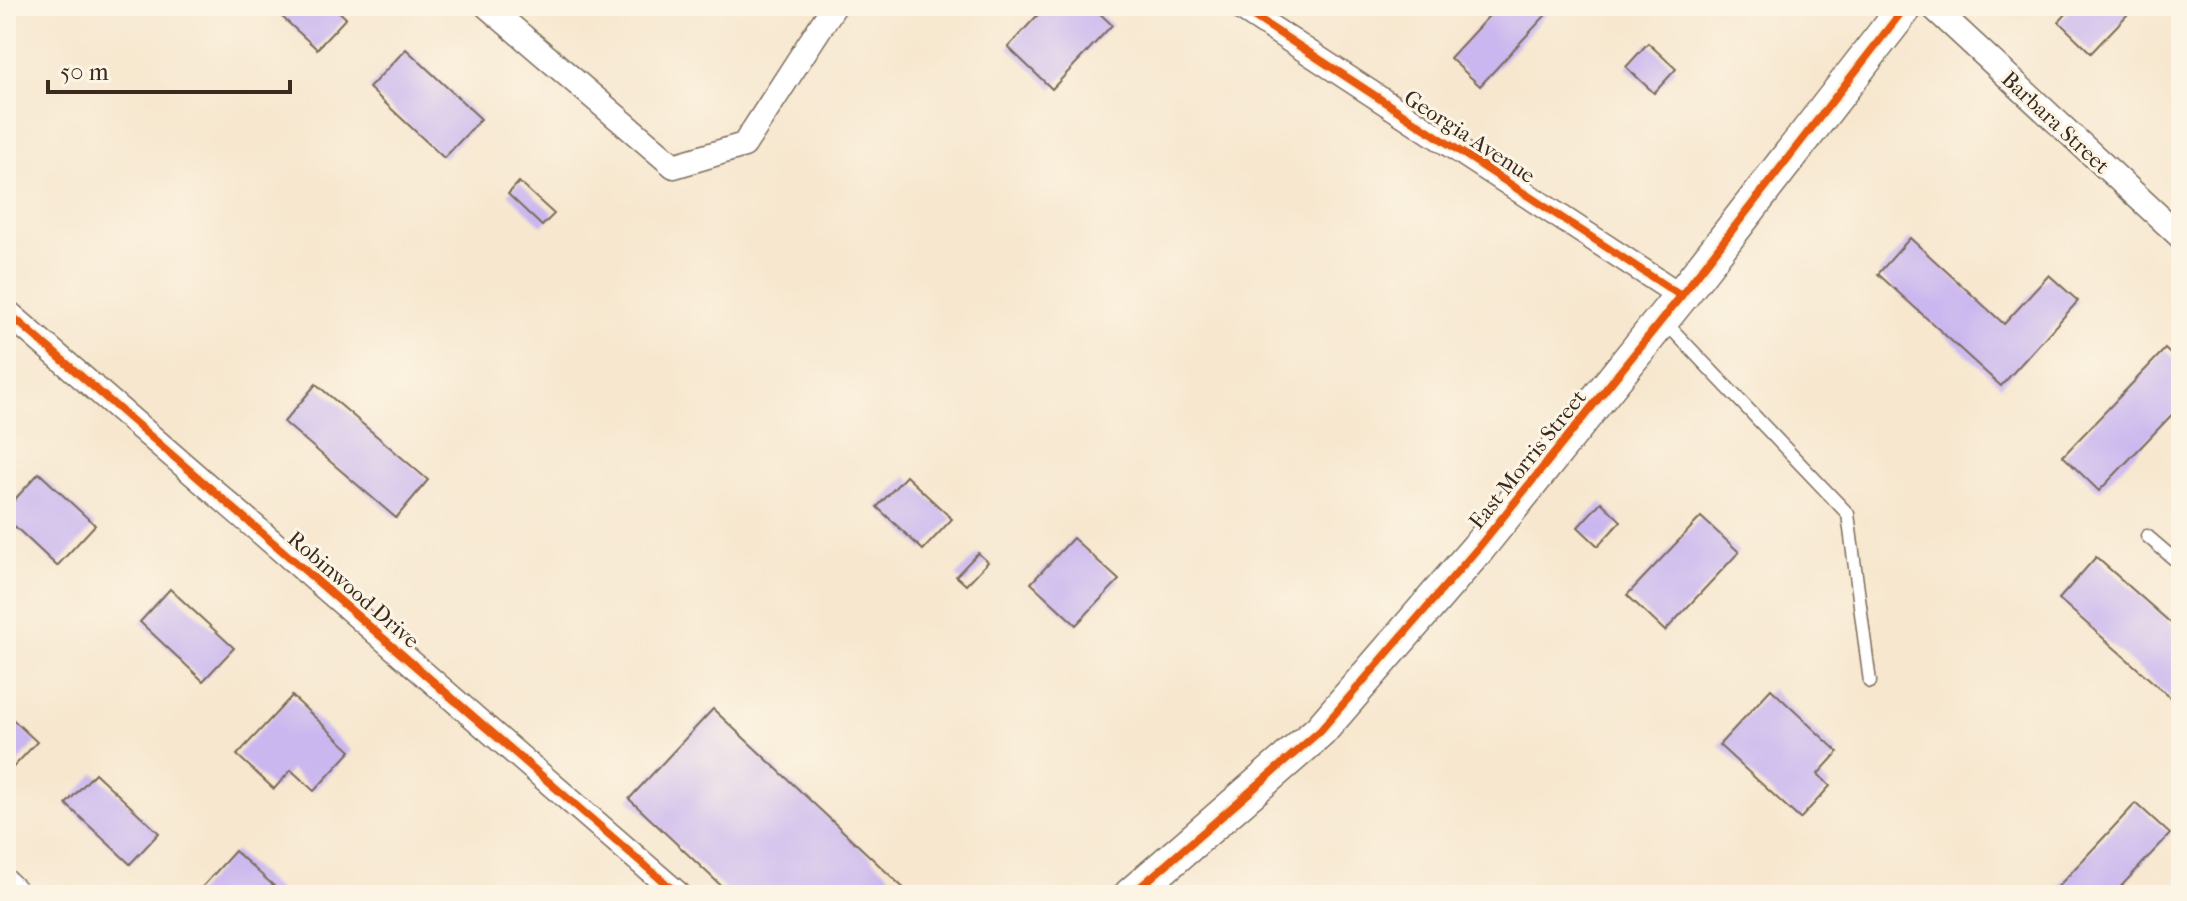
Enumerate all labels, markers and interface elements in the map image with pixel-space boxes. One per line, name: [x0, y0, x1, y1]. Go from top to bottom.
scale bar: [48, 44, 290, 94]
text: 50 m: [60, 58, 109, 86]
street label: Barbara Street: [1996, 66, 2115, 179]
street label: Georgia Avenue: [1399, 85, 1540, 189]
street label: East Morris Street: [1464, 385, 1592, 534]
street label: Robinwood Drive: [282, 526, 424, 654]

